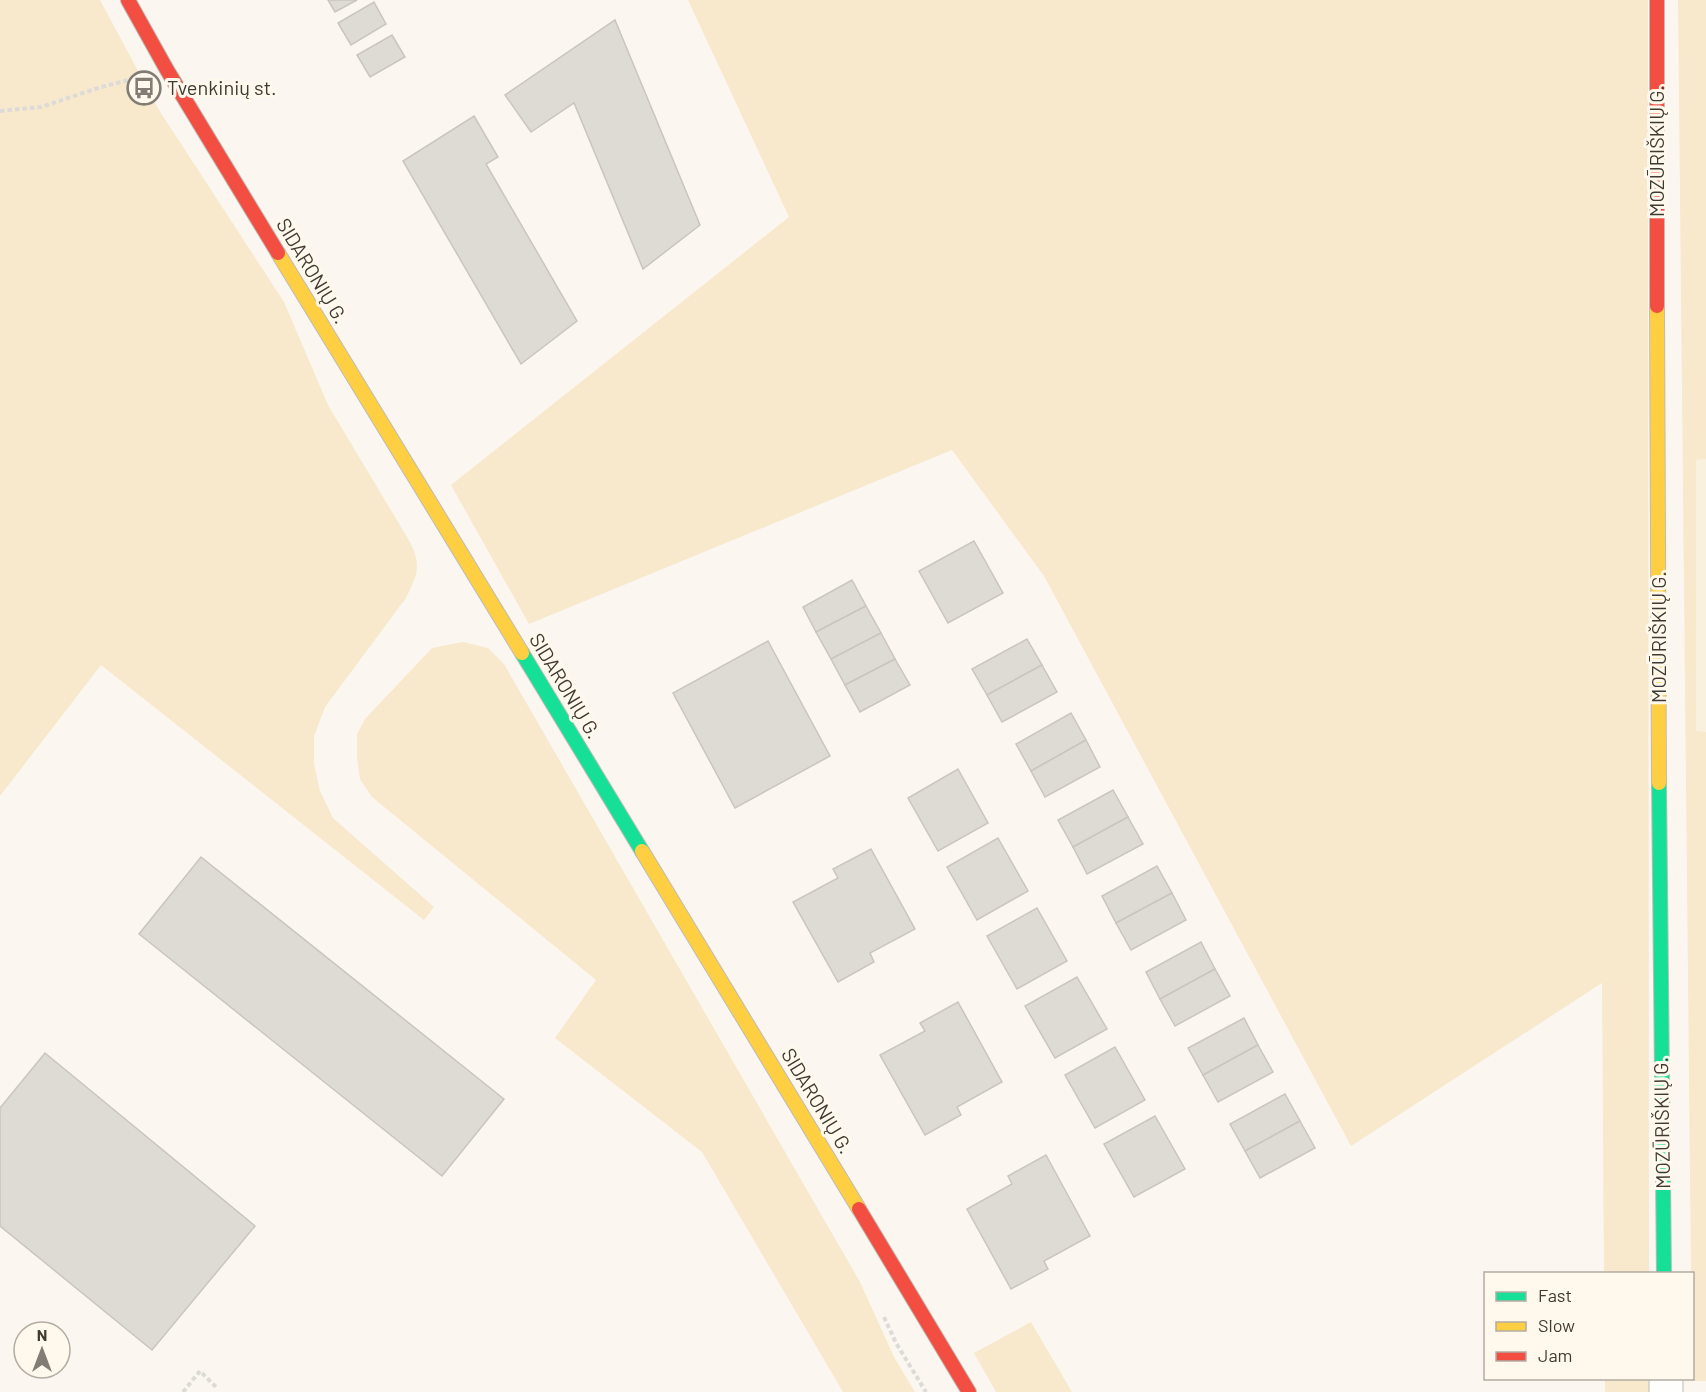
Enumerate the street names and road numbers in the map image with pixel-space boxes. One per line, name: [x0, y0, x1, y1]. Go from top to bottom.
street label: MOZŪRIŠKIŲ G.: [1644, 85, 1668, 217]
street label: SIDARONIŲ G.: [272, 213, 354, 328]
street label: MOZŪRIŠKIŲ G.: [1646, 571, 1670, 703]
street label: SIDARONIŲ G.: [525, 628, 607, 743]
street label: SIDARONIŲ G.: [777, 1043, 859, 1158]
street label: MOZŪRIŠKIŲ G.: [1648, 1057, 1674, 1189]

